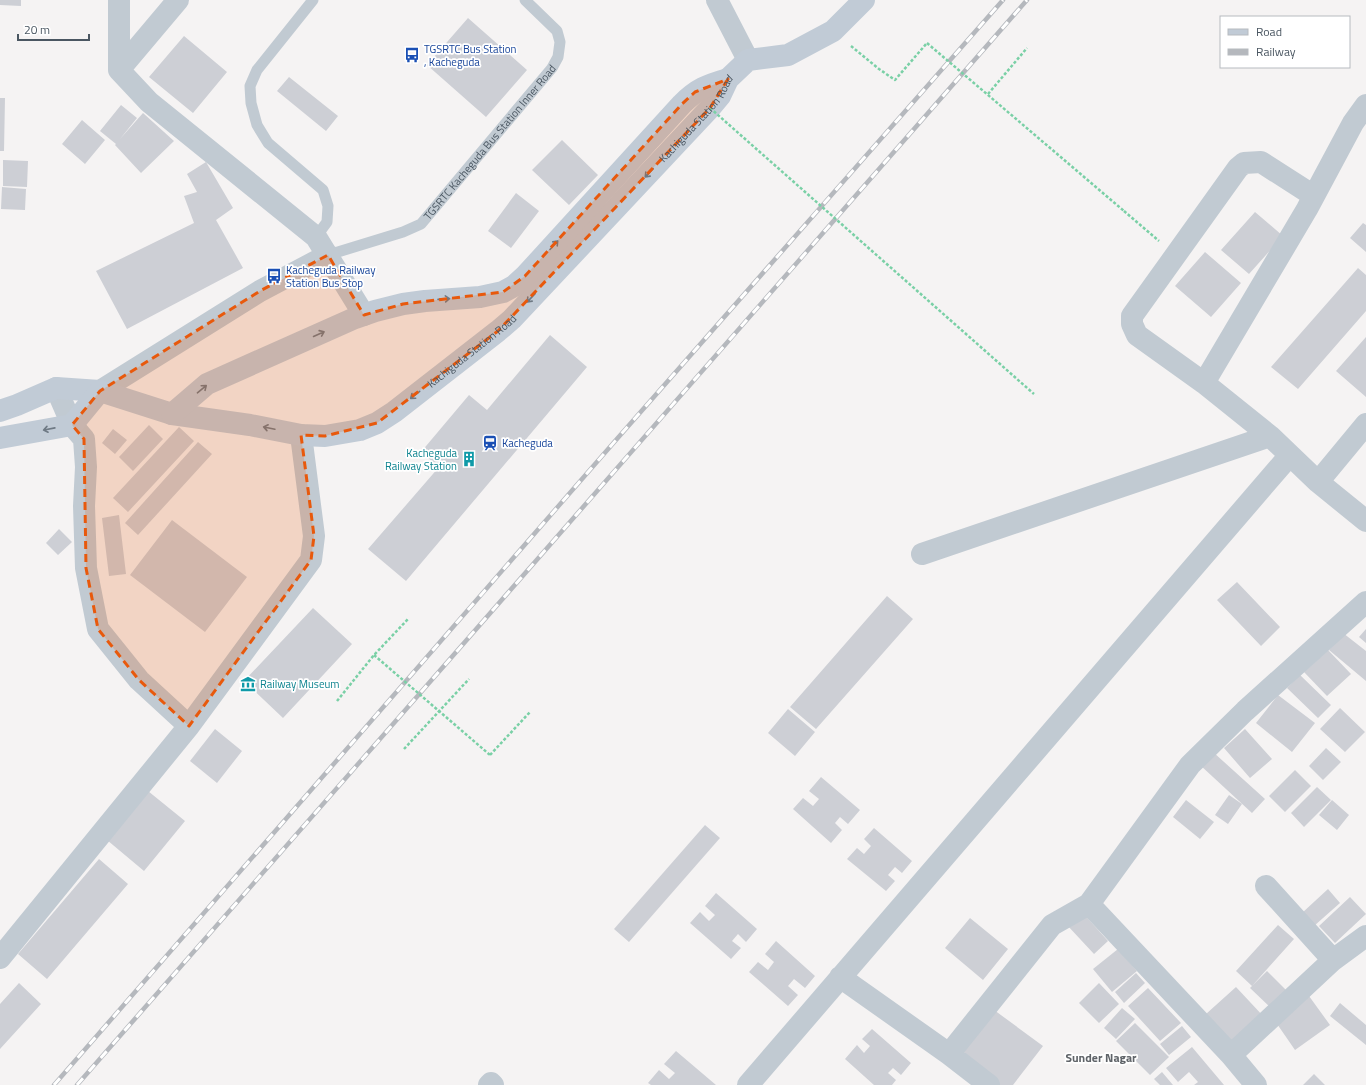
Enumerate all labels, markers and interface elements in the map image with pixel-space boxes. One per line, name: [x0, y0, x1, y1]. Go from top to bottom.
scale bar: [18, 16, 89, 42]
legend: [1220, 16, 1350, 68]
text: 20 m: [24, 20, 50, 39]
text: Road: [1256, 22, 1282, 41]
place label: TGSRTC Bus Station , Kacheguda: [424, 41, 516, 70]
text: Railway: [1256, 42, 1296, 61]
bus stop icon: TGSRTC Bus Station , Kacheguda: [403, 46, 421, 64]
street label: TGSRTC Kacheguda Bus Station Inner Road: [420, 61, 560, 223]
street label: Kachiguda Station Road: [655, 71, 736, 166]
one-way arrow: [645, 167, 654, 178]
one-way arrow: [549, 239, 558, 250]
place label: Kacheguda Railway Station Bus Stop: [286, 262, 376, 291]
bus stop icon: Kacheguda Railway Station Bus Stop: [265, 267, 283, 285]
one-way arrow: [526, 293, 536, 303]
one-way arrow: [437, 296, 450, 303]
street label: Kachiguda Station Road: [424, 311, 520, 391]
one-way arrow: [313, 330, 325, 337]
one-way arrow: [197, 384, 207, 394]
one-way arrow: [410, 391, 421, 400]
one-way arrow: [263, 424, 276, 432]
one-way arrow: [43, 425, 56, 433]
station icon: Kacheguda: [481, 434, 499, 452]
place label: Kacheguda: [502, 435, 553, 451]
place label: Kacheguda Railway Station: [385, 445, 457, 474]
building icon: Kacheguda Railway Station: [460, 450, 478, 468]
museum icon: Railway Museum: [239, 675, 257, 693]
place label: Railway Museum: [260, 676, 340, 692]
district label: Sunder Nagar: [1065, 1048, 1137, 1067]

